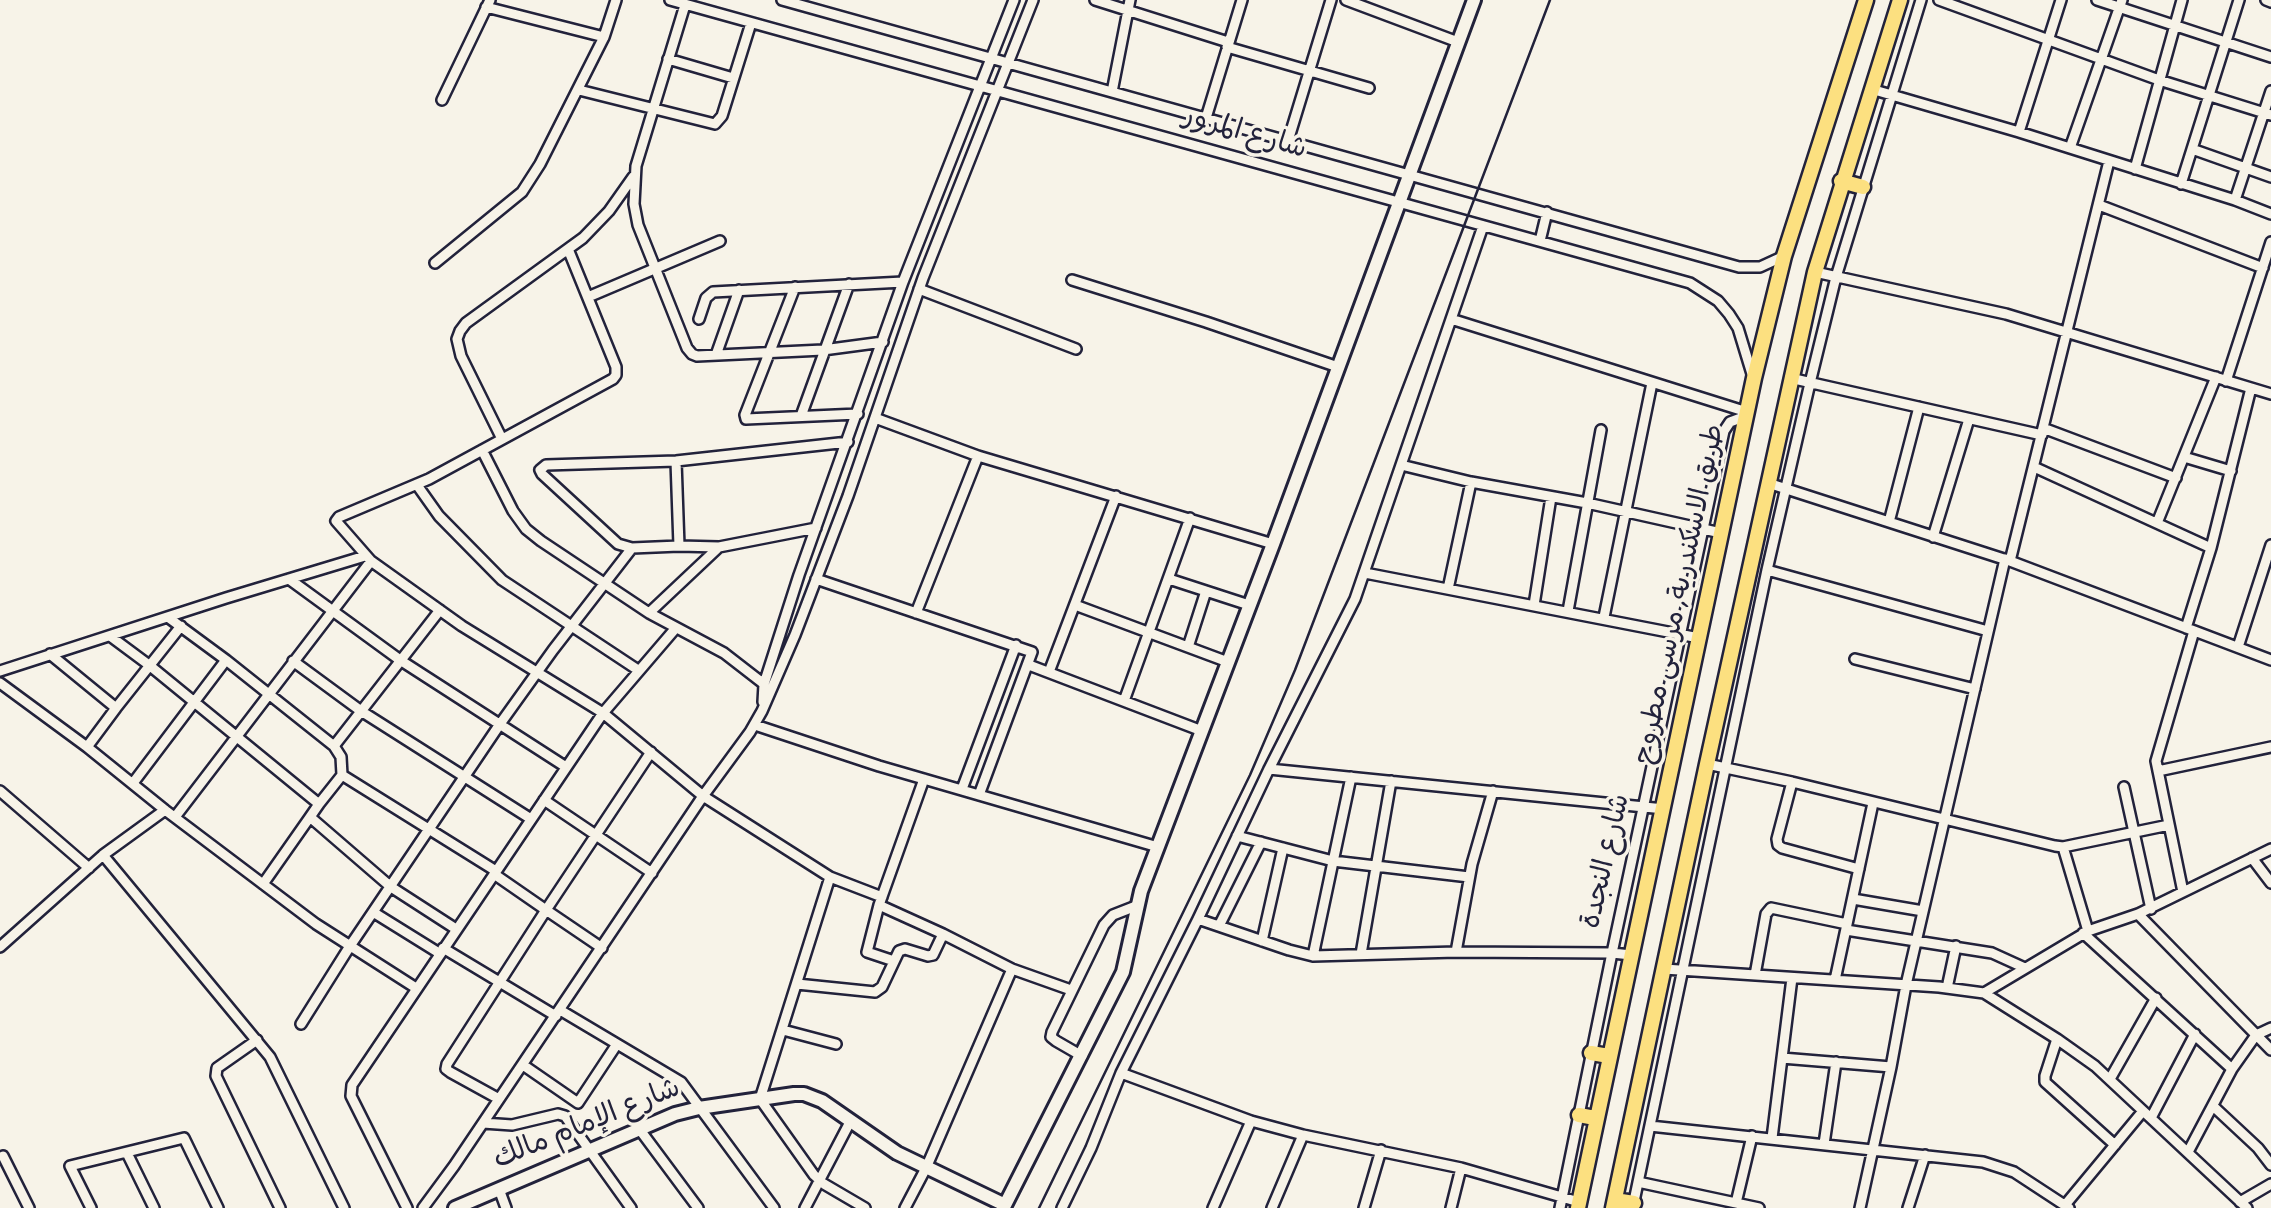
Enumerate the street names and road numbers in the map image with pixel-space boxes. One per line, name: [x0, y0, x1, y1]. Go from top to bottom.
street label: شارع المرور: [1179, 102, 1309, 170]
street label: طريق الاسكندرية, مرسى مطروح: [1631, 422, 1735, 768]
street label: شارع النجدة: [1577, 792, 1641, 932]
street label: شارع الإمام مالك: [490, 1074, 686, 1180]

